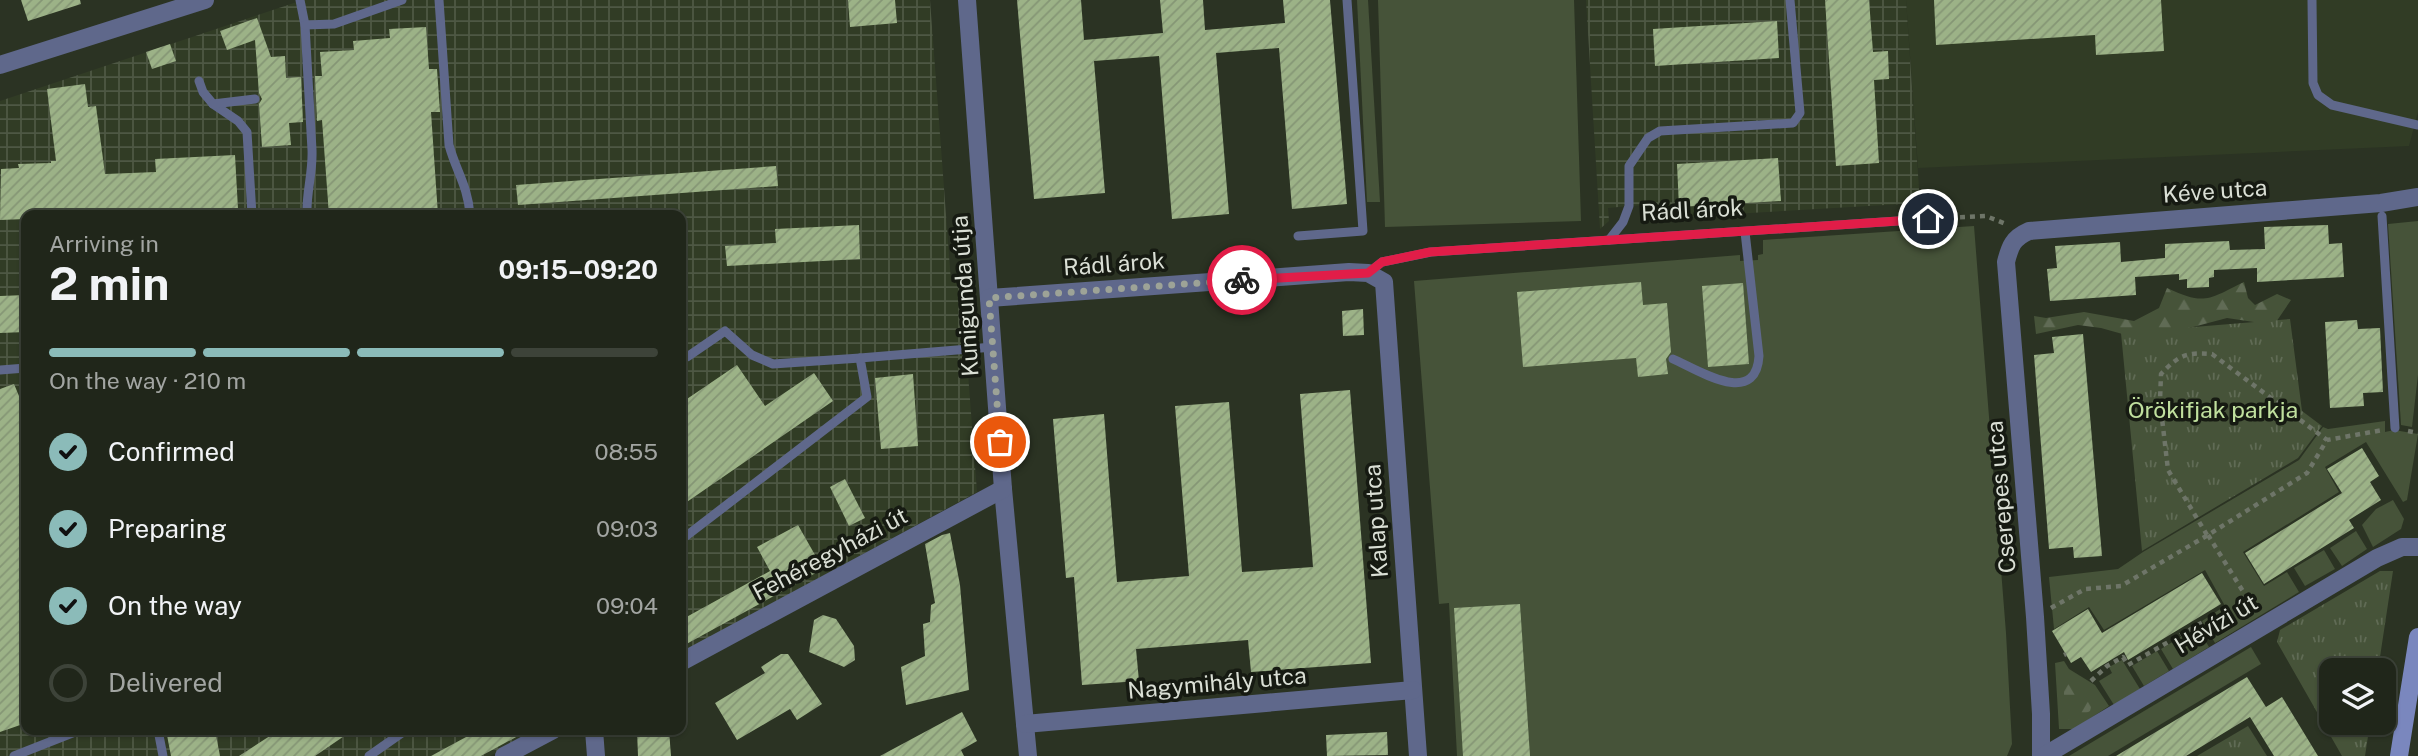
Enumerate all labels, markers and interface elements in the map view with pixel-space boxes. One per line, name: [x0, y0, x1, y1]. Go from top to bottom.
street label: Kéve utca: [2162, 173, 2268, 208]
pin: [1898, 189, 1958, 249]
street label: Rádl árok: [1640, 193, 1744, 226]
icon: home: [1909, 200, 1947, 238]
street label: Kunigunda útja: [945, 215, 984, 377]
text: Arriving in: [49, 230, 159, 257]
courier: [1207, 245, 1277, 315]
street label: Rádl árok: [1062, 246, 1166, 281]
text: 09:15–09:20: [498, 254, 658, 285]
text: 2 min: [49, 256, 169, 310]
icon: bike: [1223, 261, 1261, 299]
text: On the way · 210 m: [49, 367, 246, 394]
park label: Örökifjak parkja: [2128, 396, 2298, 423]
pin: [970, 412, 1030, 472]
street label: Cserepes utca: [1980, 420, 2021, 575]
icon: bag: [981, 423, 1019, 461]
icon: check: [49, 433, 87, 471]
text: Confirmed: [108, 436, 235, 467]
text: 08:55: [595, 438, 658, 465]
street label: Kalap utca: [1358, 463, 1393, 579]
street label: Fehéregyházi út: [748, 501, 912, 606]
icon: check: [49, 510, 87, 548]
text: Preparing: [108, 513, 227, 544]
text: 09:03: [596, 515, 658, 542]
icon: check: [49, 587, 87, 625]
street label: Hévízi út: [2169, 588, 2262, 659]
text: On the way: [108, 590, 242, 621]
text: 09:04: [596, 592, 658, 619]
map controls: [2319, 658, 2396, 735]
button: layers: [2319, 658, 2396, 735]
street label: Nagymihály utca: [1126, 661, 1308, 704]
text: Delivered: [108, 667, 223, 698]

